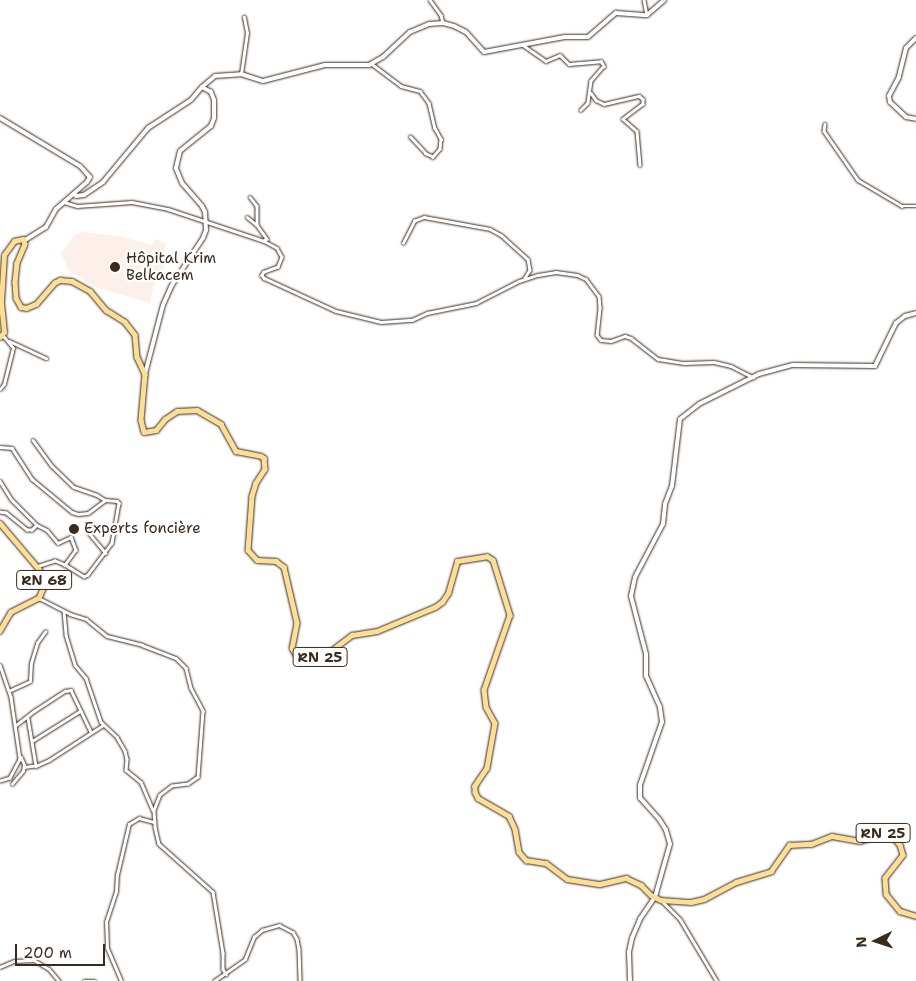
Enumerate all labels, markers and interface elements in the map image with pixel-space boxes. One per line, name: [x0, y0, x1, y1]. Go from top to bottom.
place label: Hôpital Krim Belkacem: [126, 249, 216, 284]
marker: Hôpital Krim Belkacem: [108, 260, 122, 274]
place label: Experts foncière: [84, 520, 201, 538]
marker: Experts foncière: [68, 523, 80, 535]
road number: RN 68: [15, 568, 73, 592]
road number: RN 25: [292, 646, 348, 669]
road number: RN 25: [856, 821, 910, 844]
north arrow: [851, 916, 901, 966]
scale bar: [18, 934, 108, 966]
text: N: [852, 936, 870, 948]
text: 200 m: [23, 943, 72, 963]

